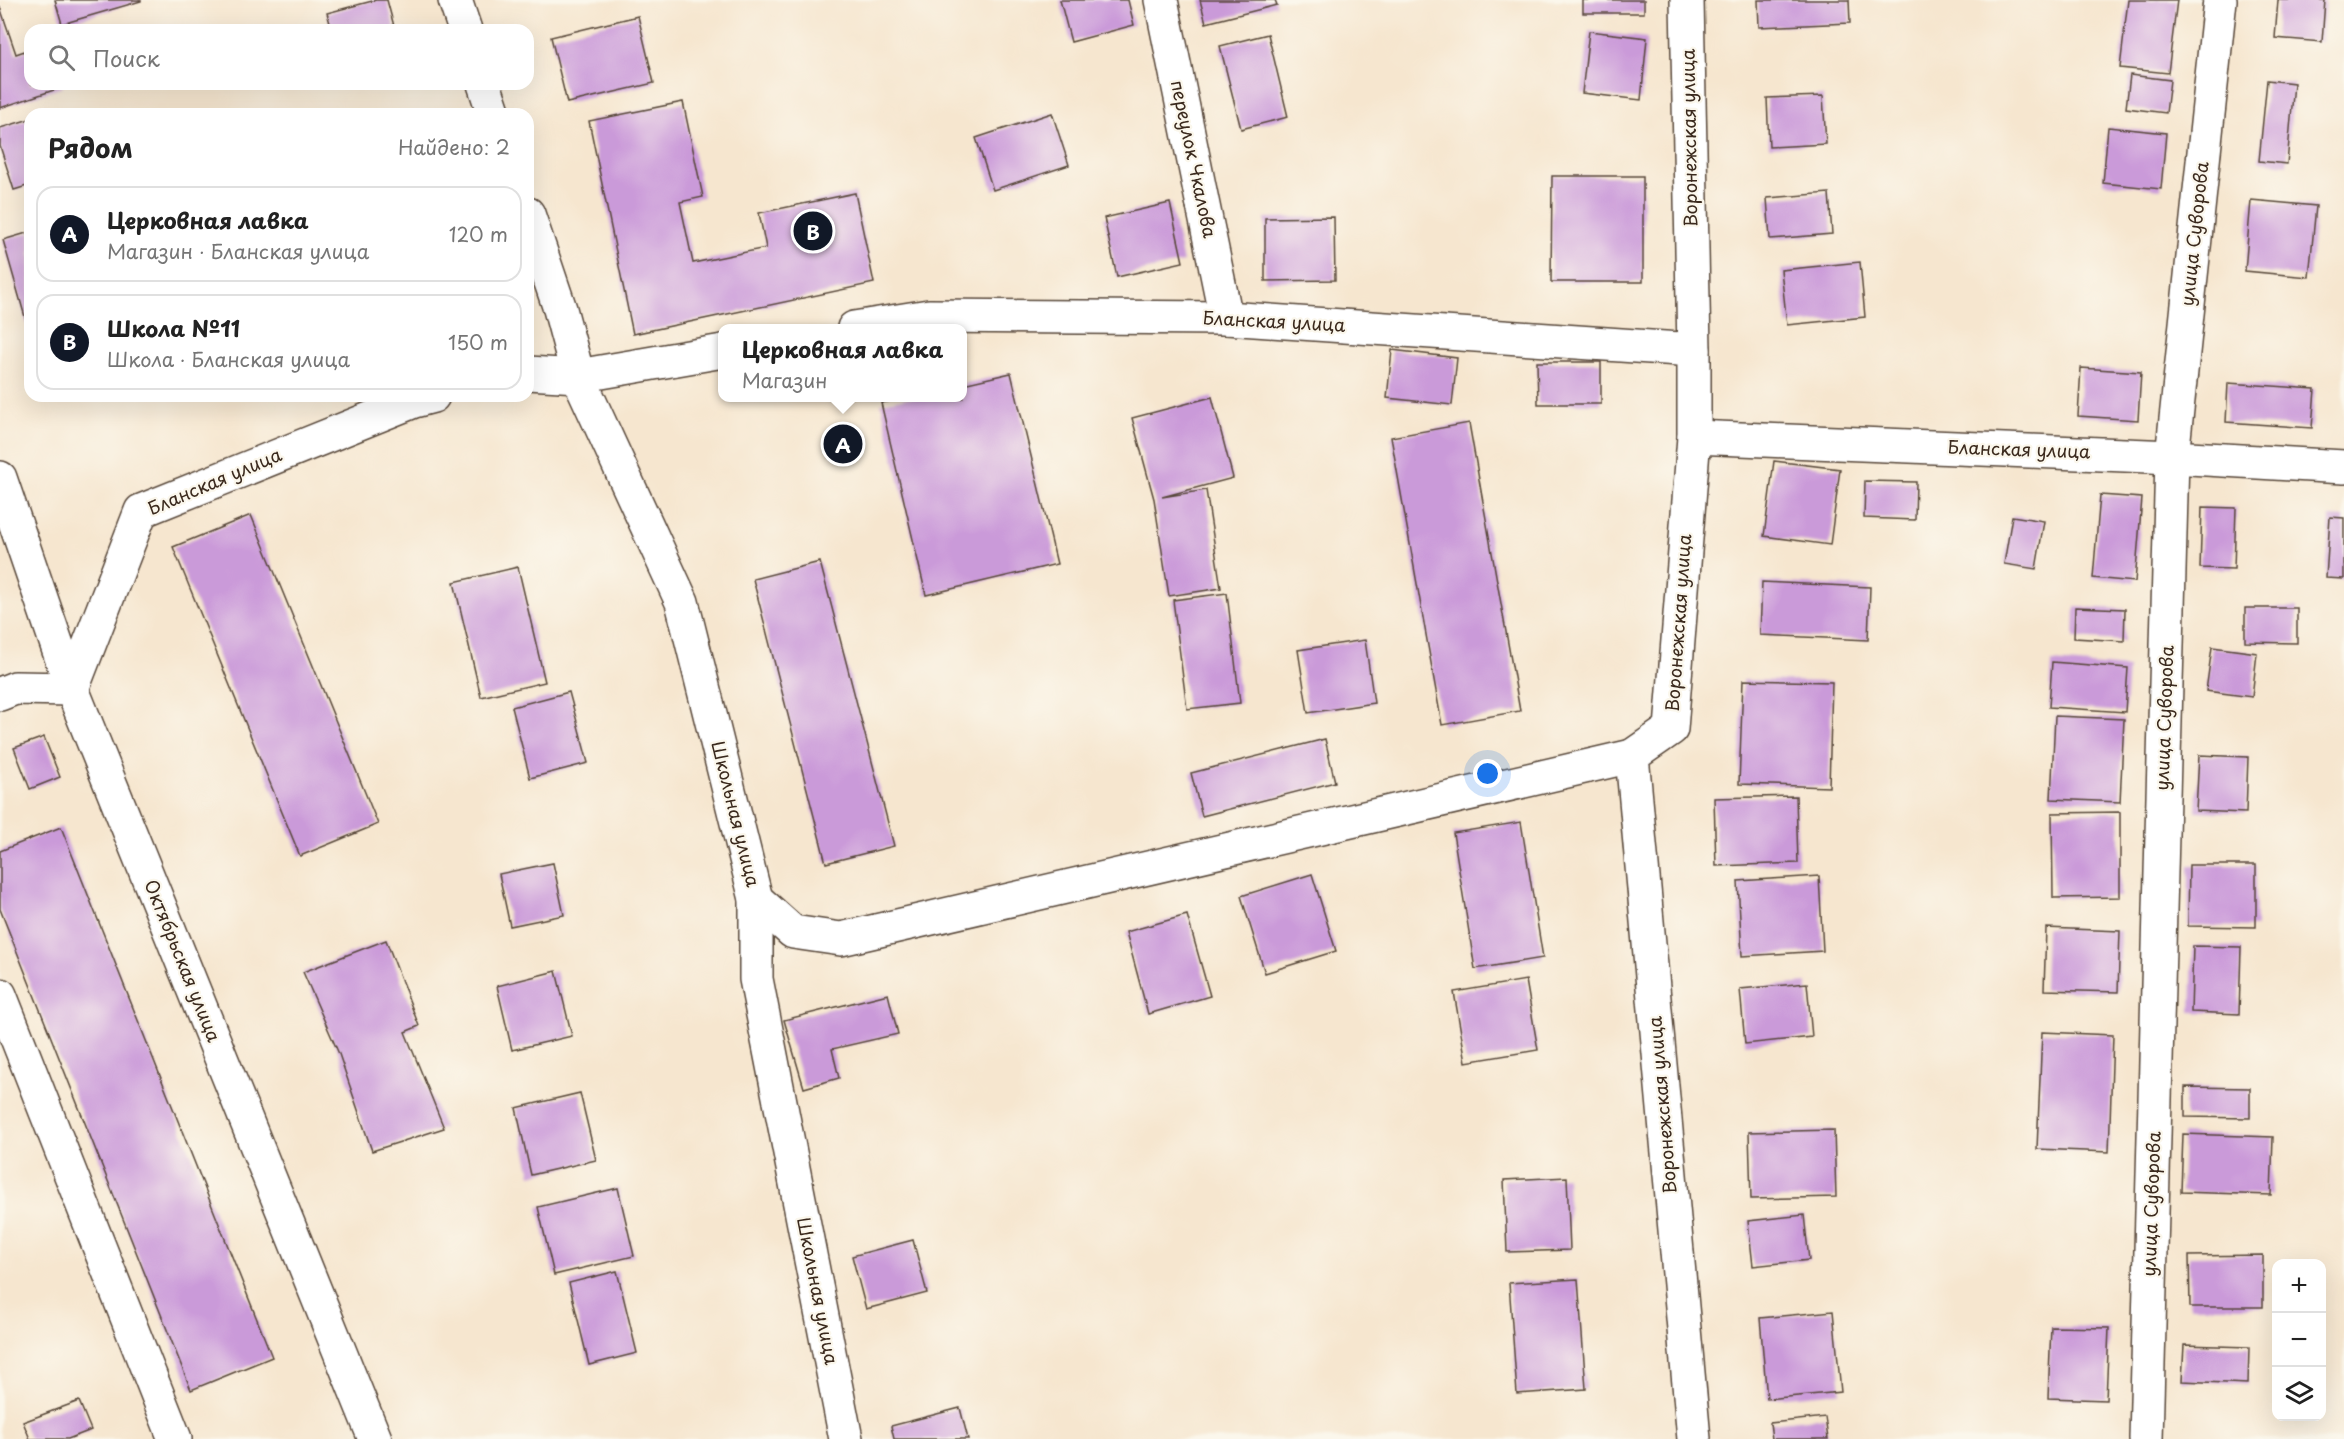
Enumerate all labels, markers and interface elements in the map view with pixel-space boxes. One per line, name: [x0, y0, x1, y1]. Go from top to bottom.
search box: [24, 24, 534, 90]
icon: search: [45, 41, 78, 74]
text: Поиск: [93, 41, 160, 74]
street label: Воронежская улица: [1673, 48, 1704, 227]
street label: переулок Чкалова: [1165, 77, 1225, 241]
text: Рядом: [48, 128, 133, 167]
text: Найдено: 2: [398, 132, 510, 162]
street label: улица Суворова: [2172, 159, 2215, 307]
text: Церковная лавка: [107, 203, 309, 236]
pin: B: [794, 208, 832, 254]
text: A: [62, 219, 77, 249]
text: 120 m: [449, 219, 508, 249]
text: Магазин · Бланская улица: [107, 236, 369, 266]
street label: Бланская улица: [1202, 303, 1347, 338]
text: Школа №11: [107, 311, 240, 344]
popup: [718, 324, 967, 402]
text: B: [63, 327, 76, 357]
text: 150 m: [448, 327, 508, 357]
text: Церковная лавка: [742, 332, 943, 365]
text: Школа · Бланская улица: [107, 344, 350, 374]
text: Магазин: [742, 365, 827, 395]
pin: A: [824, 422, 862, 466]
street label: Бланская улица: [1947, 433, 2092, 465]
street label: Бланская улица: [143, 440, 286, 521]
street label: Воронежская улица: [1658, 532, 1697, 713]
street label: улица Суворова: [2147, 644, 2180, 791]
street label: Школьная улица: [705, 738, 768, 890]
your location: [1473, 759, 1502, 788]
street label: Октябрьская улица: [138, 875, 229, 1046]
street label: Воронежская улица: [1640, 1014, 1683, 1195]
street label: улица Суворова: [2134, 1130, 2167, 1277]
street label: Школьная улица: [791, 1215, 846, 1367]
map controls: [2272, 1259, 2326, 1421]
button: +: [2272, 1259, 2326, 1313]
button: −: [2272, 1313, 2326, 1367]
button: layers: [2272, 1367, 2326, 1421]

